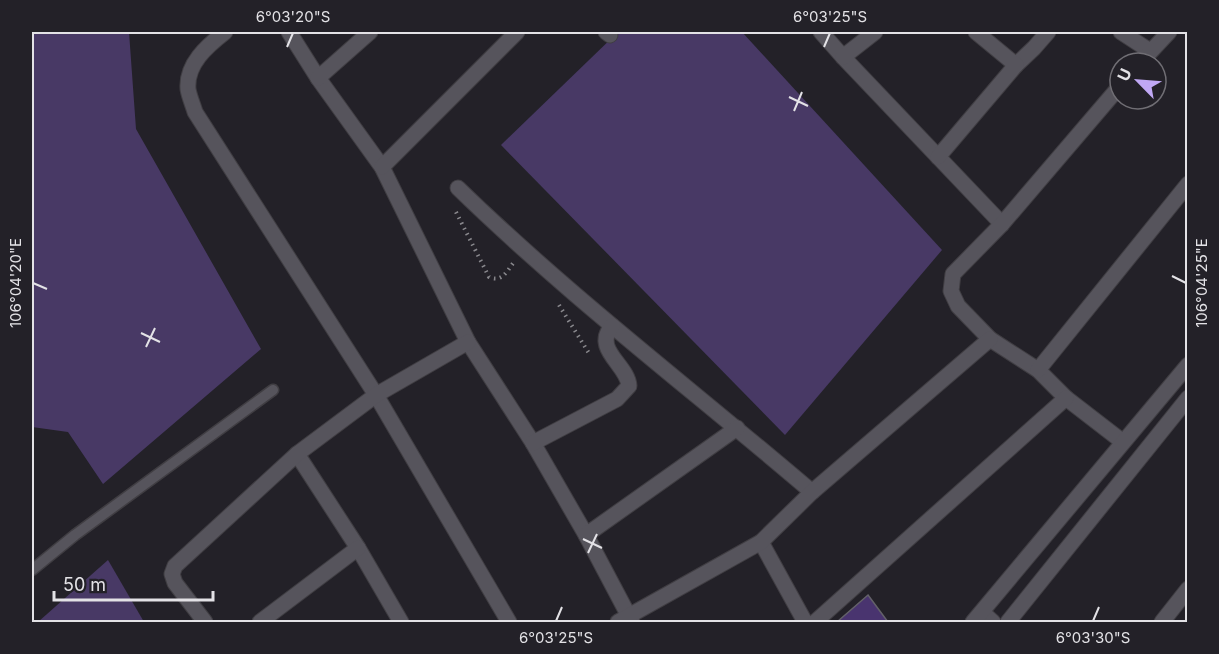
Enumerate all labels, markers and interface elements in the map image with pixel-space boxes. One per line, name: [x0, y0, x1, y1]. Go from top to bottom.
text: 6°03'20"S: [256, 7, 330, 26]
text: 6°03'25"S: [793, 7, 867, 26]
north arrow: [1108, 51, 1168, 111]
text: U: [1113, 65, 1136, 84]
text: 106°04'20"E: [6, 238, 25, 328]
text: 106°04'25"E: [1192, 238, 1211, 328]
scale bar: [54, 564, 213, 602]
text: 50 m: [63, 574, 106, 595]
text: 6°03'25"S: [519, 628, 593, 647]
text: 6°03'30"S: [1056, 628, 1130, 647]

